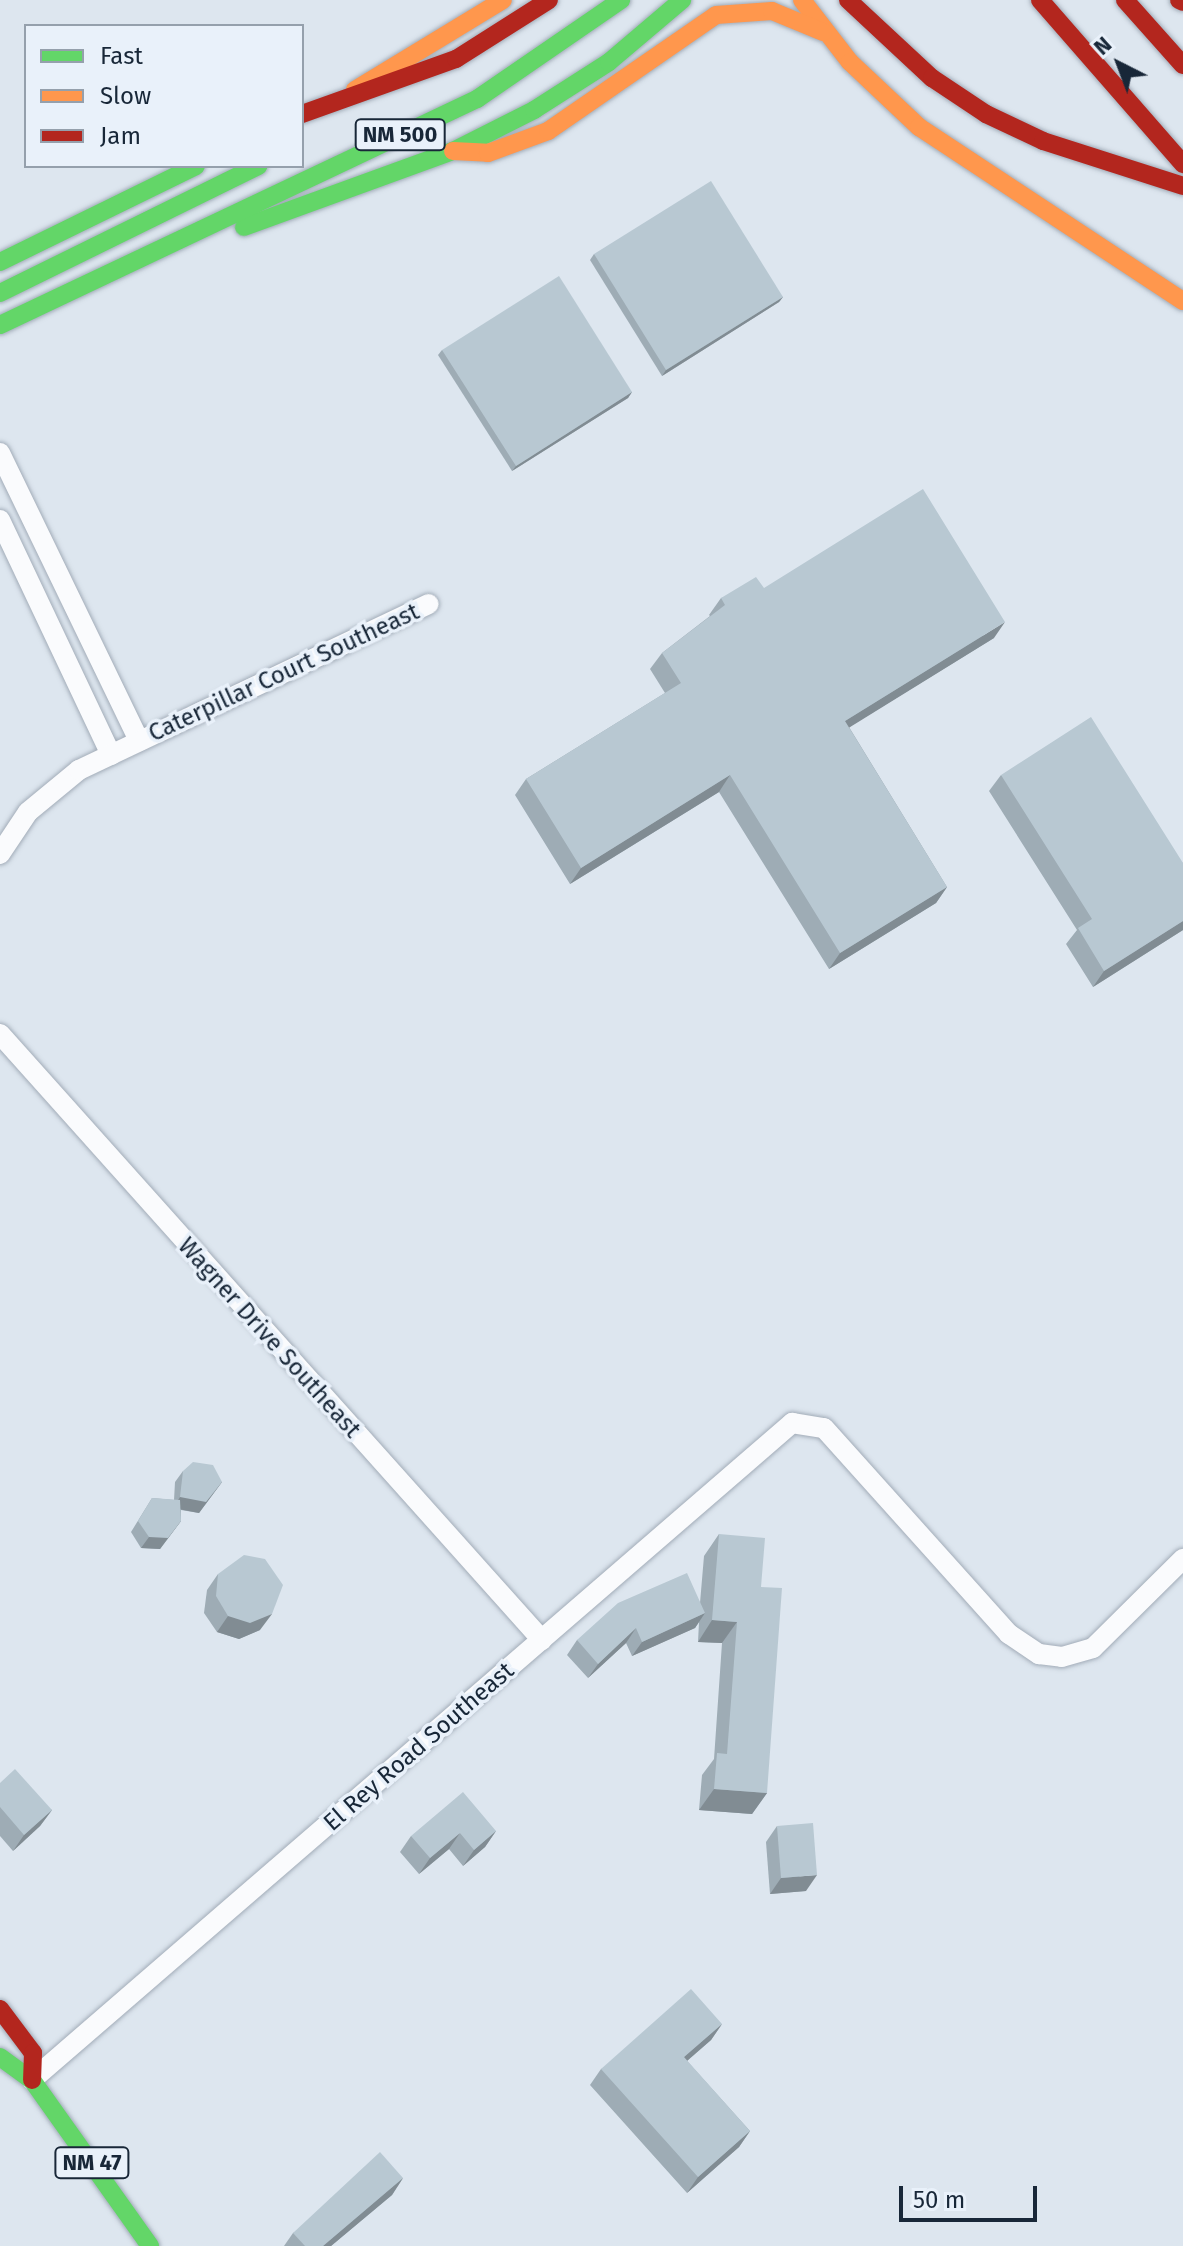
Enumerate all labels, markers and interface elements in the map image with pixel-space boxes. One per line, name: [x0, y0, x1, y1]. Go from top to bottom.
legend: [24, 24, 304, 168]
north arrow: [1079, 24, 1159, 104]
text: N: [1088, 31, 1117, 61]
text: Fast: [100, 42, 143, 70]
text: Slow: [100, 82, 151, 110]
road number: NM 500: [354, 117, 446, 153]
text: Jam: [100, 122, 141, 150]
street label: Caterpillar Court Southeast: [144, 598, 424, 748]
street label: Wagner Drive Southeast: [172, 1232, 366, 1444]
street label: El Rey Road Southeast: [318, 1657, 520, 1837]
road number: NM 47: [54, 2145, 130, 2181]
scale bar: [903, 2170, 1041, 2220]
text: 50 m: [913, 2186, 965, 2214]

